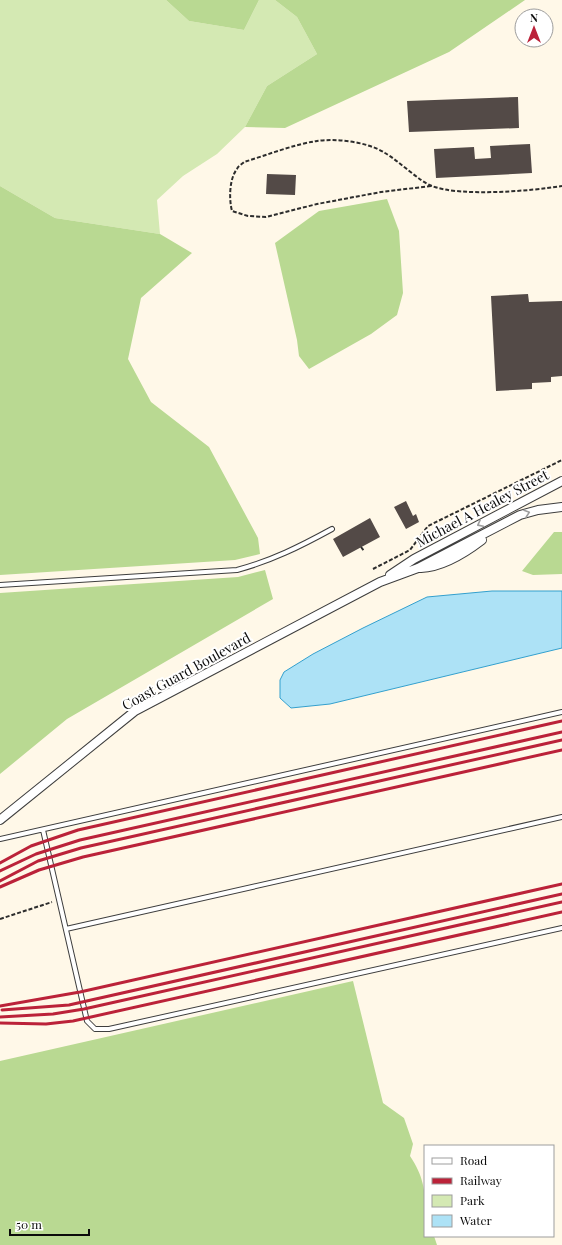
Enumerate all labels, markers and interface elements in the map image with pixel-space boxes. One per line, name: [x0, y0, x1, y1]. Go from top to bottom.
north arrow: [514, 8, 554, 48]
text: N: [530, 10, 538, 25]
street label: Michael A Healey Street: [412, 464, 553, 551]
one-way arrow: [523, 509, 530, 518]
one-way arrow: [477, 519, 485, 526]
street label: Coast Guard Boulevard: [118, 628, 254, 714]
legend: [424, 1145, 554, 1237]
text: Road: [460, 1152, 487, 1168]
text: Railway: [460, 1172, 502, 1188]
text: Park: [460, 1192, 485, 1208]
scale bar: [10, 1211, 89, 1237]
text: Water: [459, 1212, 493, 1228]
text: 50 m: [16, 1216, 42, 1232]

